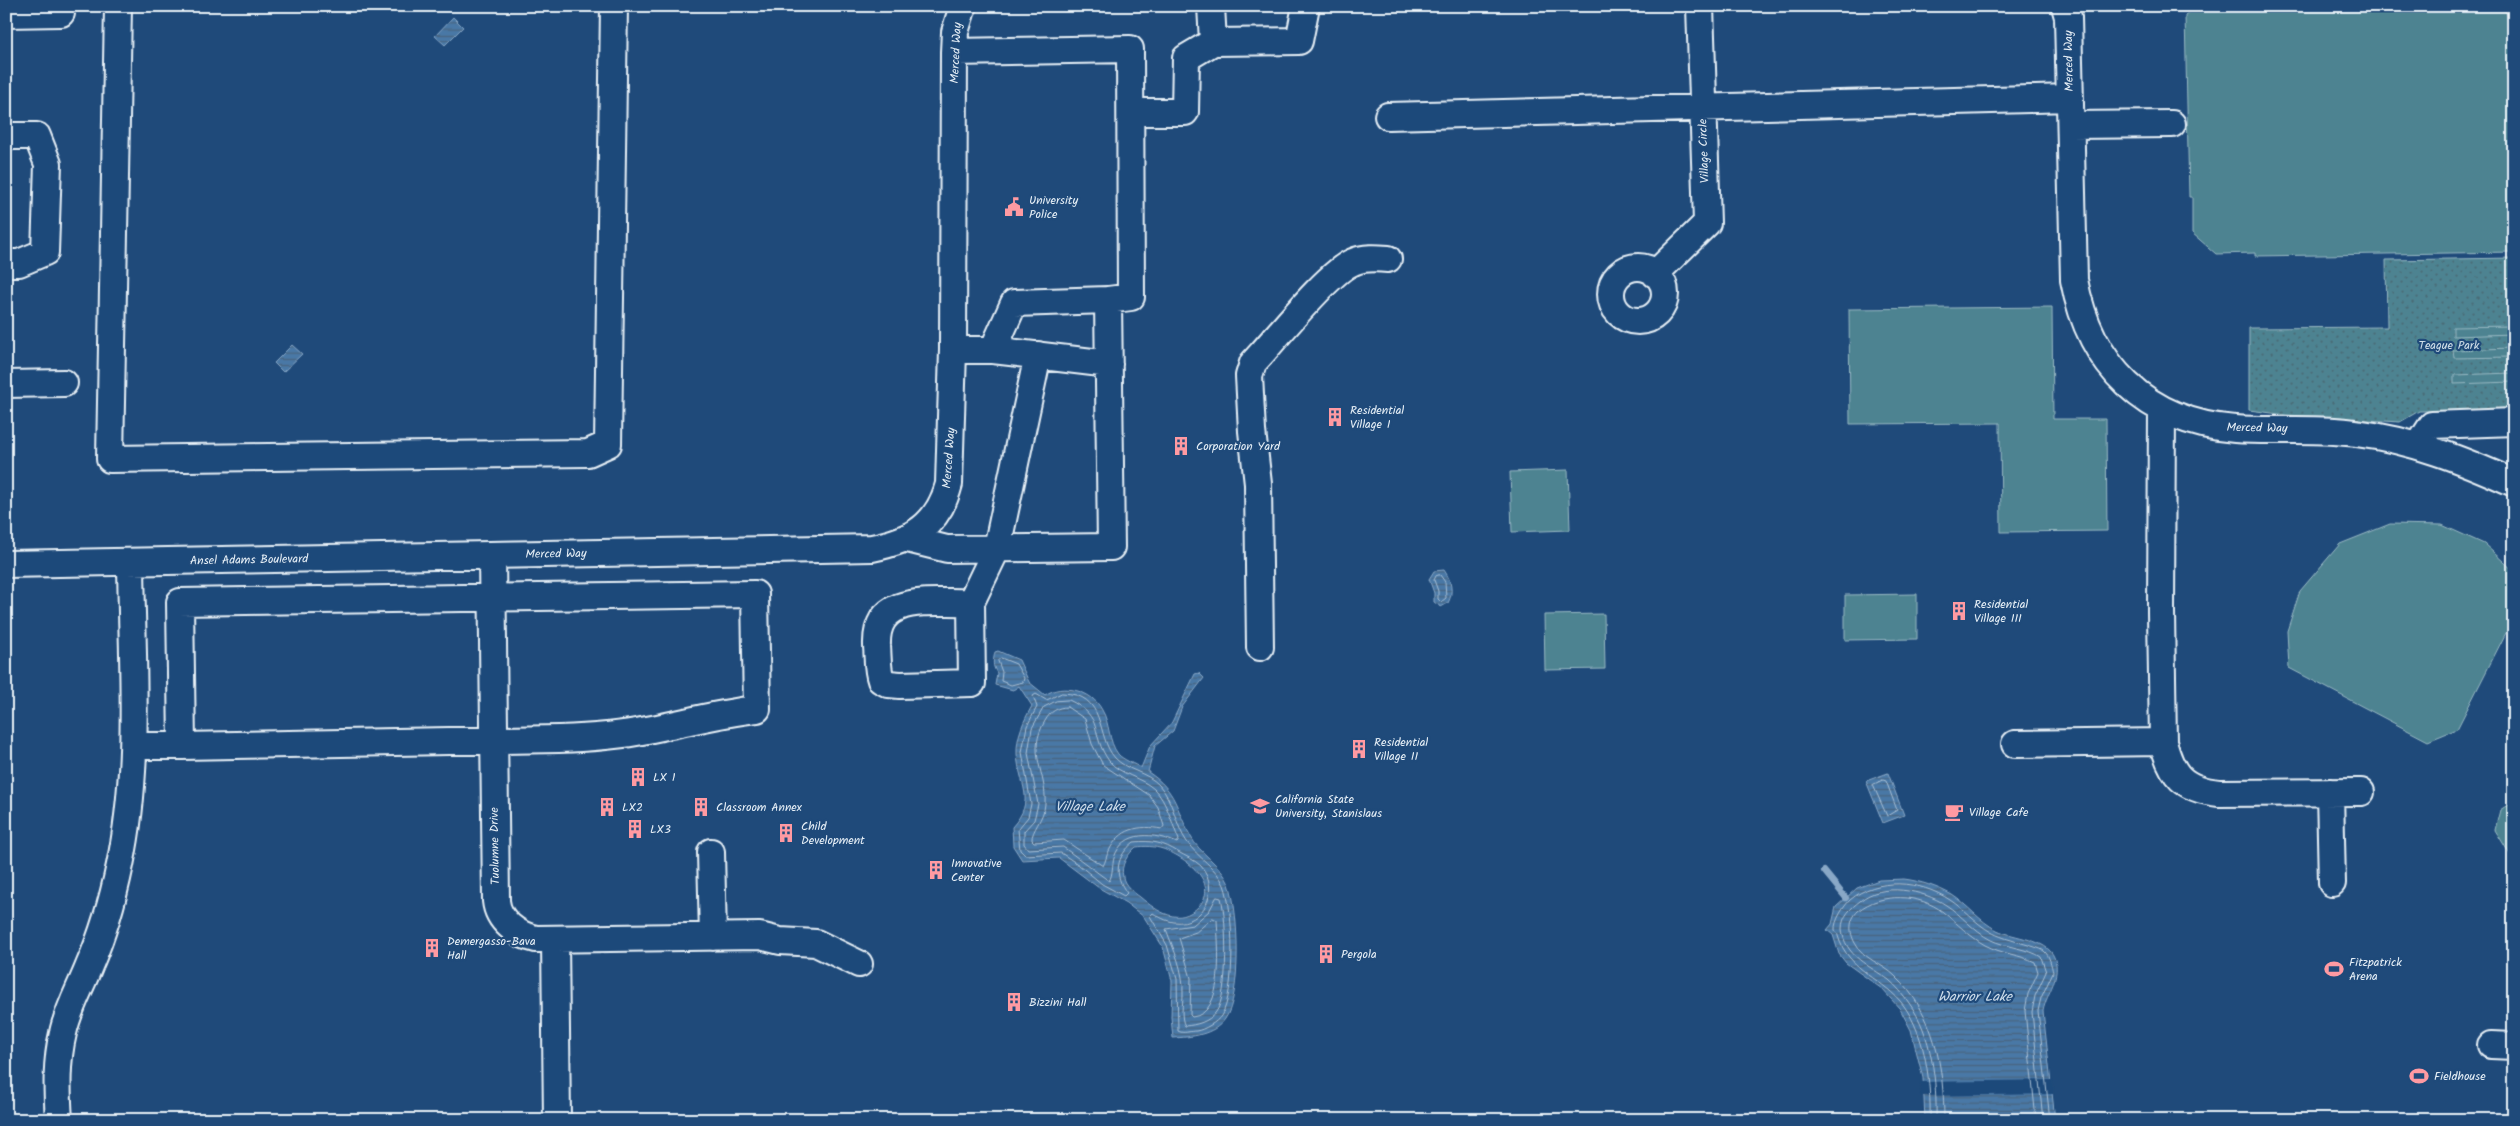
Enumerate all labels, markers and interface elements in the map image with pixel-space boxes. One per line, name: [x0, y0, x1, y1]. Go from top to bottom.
street label: Merced Way: [945, 22, 967, 84]
street label: Merced Way: [2059, 30, 2079, 92]
street label: Village Circle: [1693, 118, 1715, 183]
place label: University Police: [1029, 191, 1078, 224]
public building icon: University Police: [1003, 196, 1025, 218]
park label: Teague Park: [2419, 336, 2480, 355]
place label: Residential Village I: [1350, 401, 1404, 434]
building icon: Residential Village I: [1324, 406, 1346, 428]
street label: Merced Way: [2226, 418, 2288, 438]
street label: Merced Way: [937, 427, 961, 489]
building icon: Corporation Yard: [1170, 435, 1192, 457]
place label: Corporation Yard: [1196, 437, 1281, 456]
street label: Merced Way: [525, 544, 587, 564]
street label: Ansel Adams Boulevard: [190, 549, 309, 571]
place label: Residential Village III: [1974, 595, 2028, 628]
building icon: Residential Village III: [1948, 600, 1970, 622]
place label: Residential Village II: [1374, 733, 1428, 766]
building icon: Residential Village II: [1348, 738, 1370, 760]
building icon: LX 1: [627, 766, 649, 788]
place label: LX 1: [653, 768, 676, 787]
place label: California State University, Stanislaus: [1275, 790, 1382, 823]
school or university icon: California State University, Stanislaus: [1249, 795, 1271, 817]
building icon: LX2: [596, 796, 618, 818]
building icon: Classroom Annex: [690, 796, 712, 818]
water label: Village Lake: [1055, 796, 1127, 818]
place label: LX2: [622, 798, 643, 817]
place label: Classroom Annex: [716, 798, 803, 817]
cafe icon: Village Cafe: [1943, 801, 1965, 823]
place label: Village Cafe: [1969, 803, 2029, 822]
street label: Tuolumne Drive: [485, 806, 505, 885]
place label: Child Development: [801, 817, 865, 850]
building icon: LX3: [624, 818, 646, 840]
place label: LX3: [650, 820, 671, 839]
building icon: Child Development: [775, 822, 797, 844]
place label: Innovative Center: [951, 854, 1002, 887]
building icon: Innovative Center: [925, 859, 947, 881]
place label: Demergasso-Bava Hall: [447, 932, 536, 965]
building icon: Demergasso-Bava Hall: [421, 937, 443, 959]
building icon: Pergola: [1315, 943, 1337, 965]
place label: Pergola: [1341, 945, 1377, 964]
place label: Fitzpatrick Arena: [2349, 953, 2402, 986]
sports icon: Fitzpatrick Arena: [2323, 958, 2345, 980]
water label: Warrior Lake: [1938, 986, 2014, 1008]
building icon: Bizzini Hall: [1003, 991, 1025, 1013]
place label: Bizzini Hall: [1029, 993, 1087, 1012]
sports icon: Fieldhouse: [2408, 1065, 2430, 1087]
place label: Fieldhouse: [2434, 1067, 2486, 1086]

